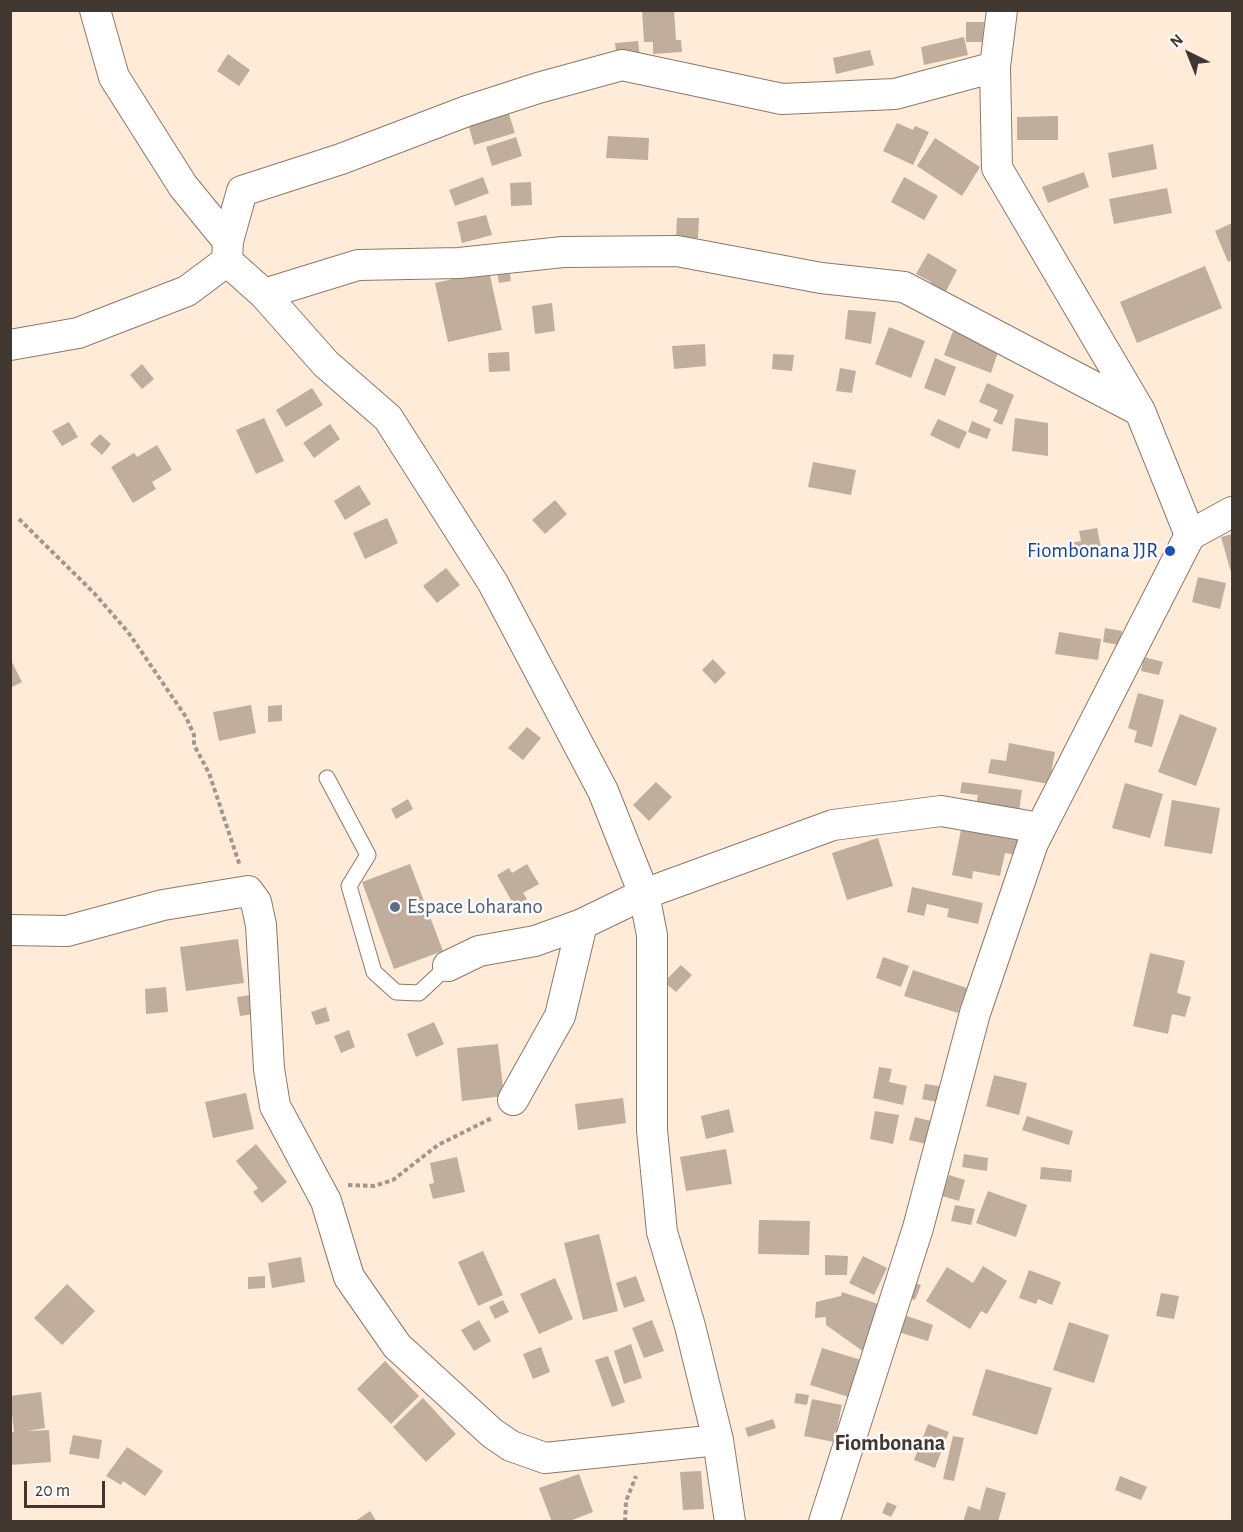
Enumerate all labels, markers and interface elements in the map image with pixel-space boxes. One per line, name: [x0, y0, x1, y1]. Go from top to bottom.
north arrow: [1159, 24, 1219, 84]
text: N: [1167, 31, 1186, 50]
place label: Fiombonana JJR: [1027, 538, 1158, 564]
marker: Fiombonana JJR: [1163, 544, 1177, 558]
place label: Espace Loharano: [407, 894, 543, 920]
marker: Espace Loharano: [388, 900, 402, 914]
district label: Fiombonana: [835, 1430, 945, 1456]
scale bar: [27, 1469, 108, 1507]
text: 20 m: [35, 1482, 70, 1500]

